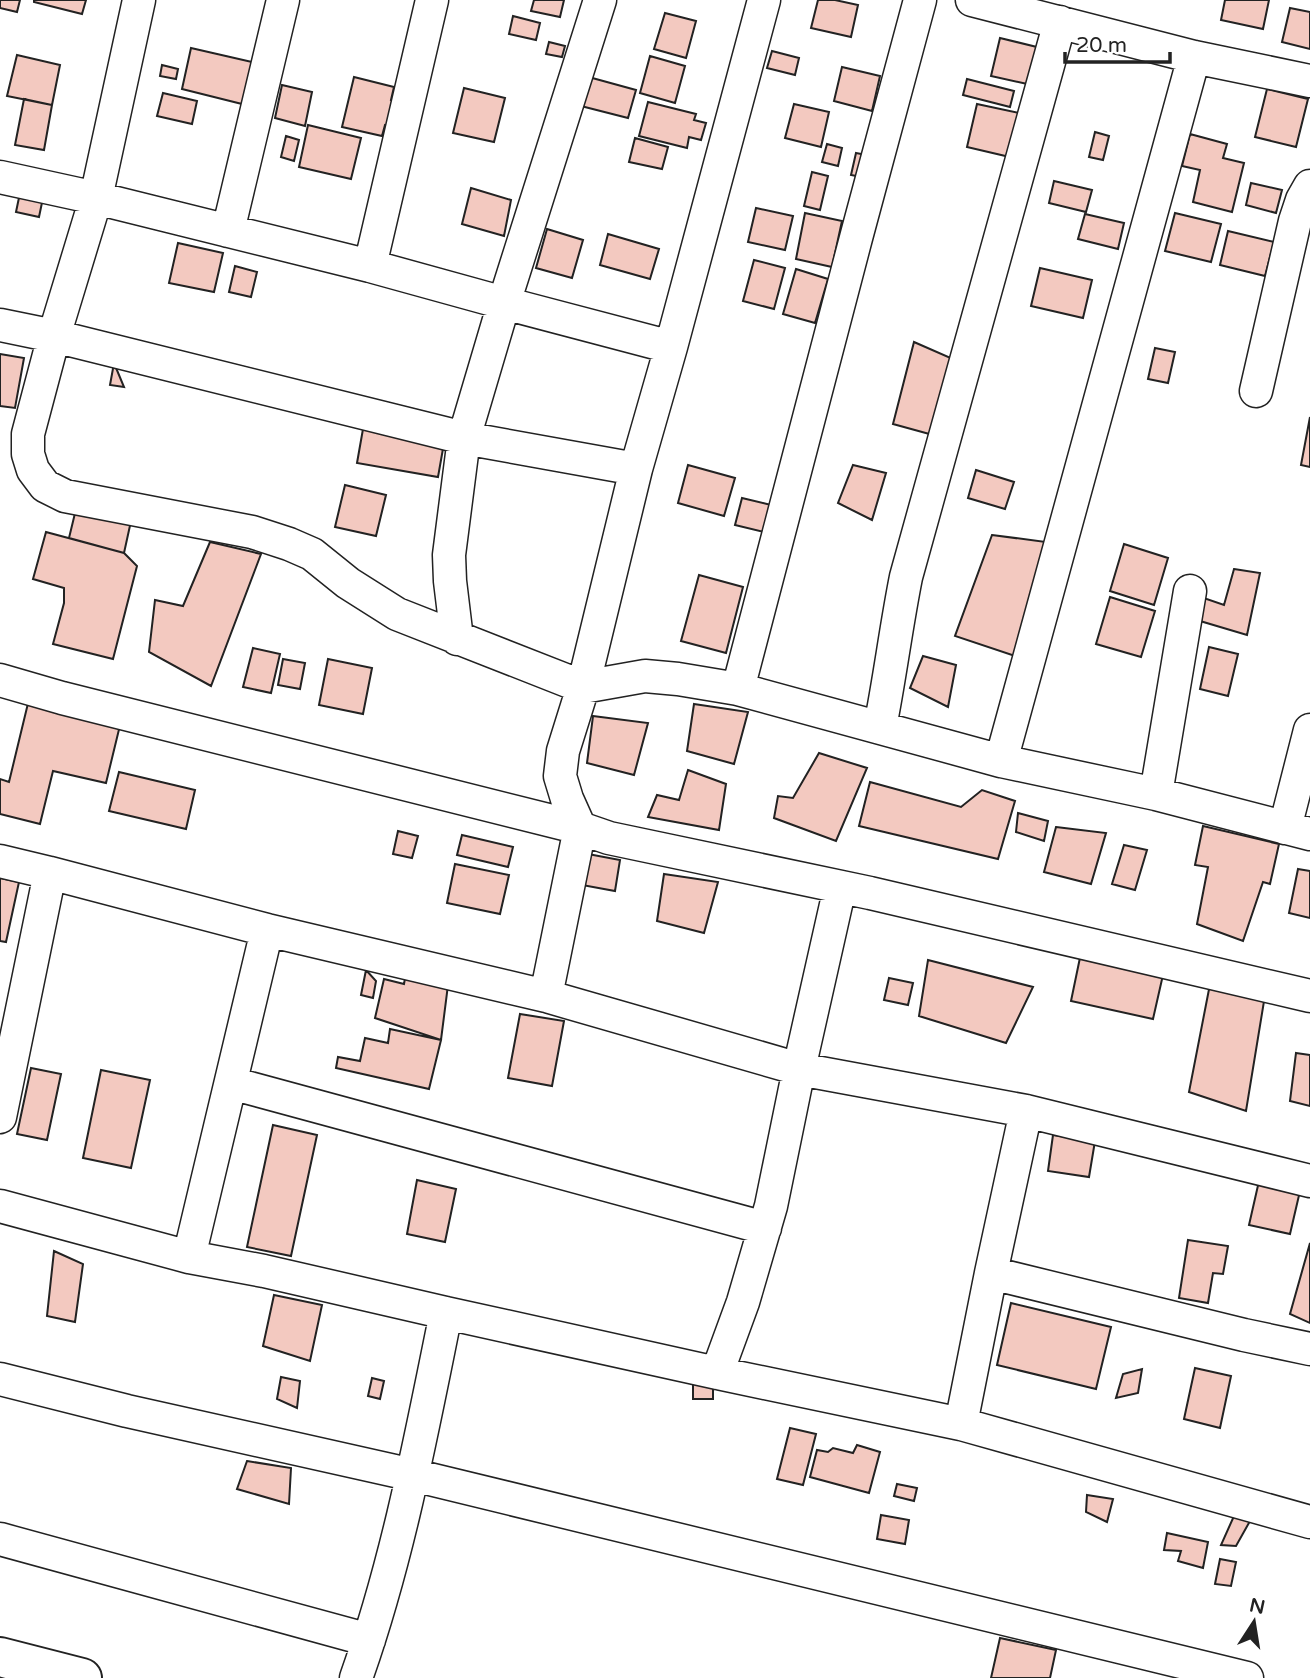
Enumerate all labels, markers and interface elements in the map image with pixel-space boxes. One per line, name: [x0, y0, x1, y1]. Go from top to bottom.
scale bar: [1065, 21, 1170, 65]
text: 20 m: [1076, 33, 1127, 58]
north arrow: [1219, 1587, 1289, 1657]
text: N: [1248, 1594, 1267, 1619]

